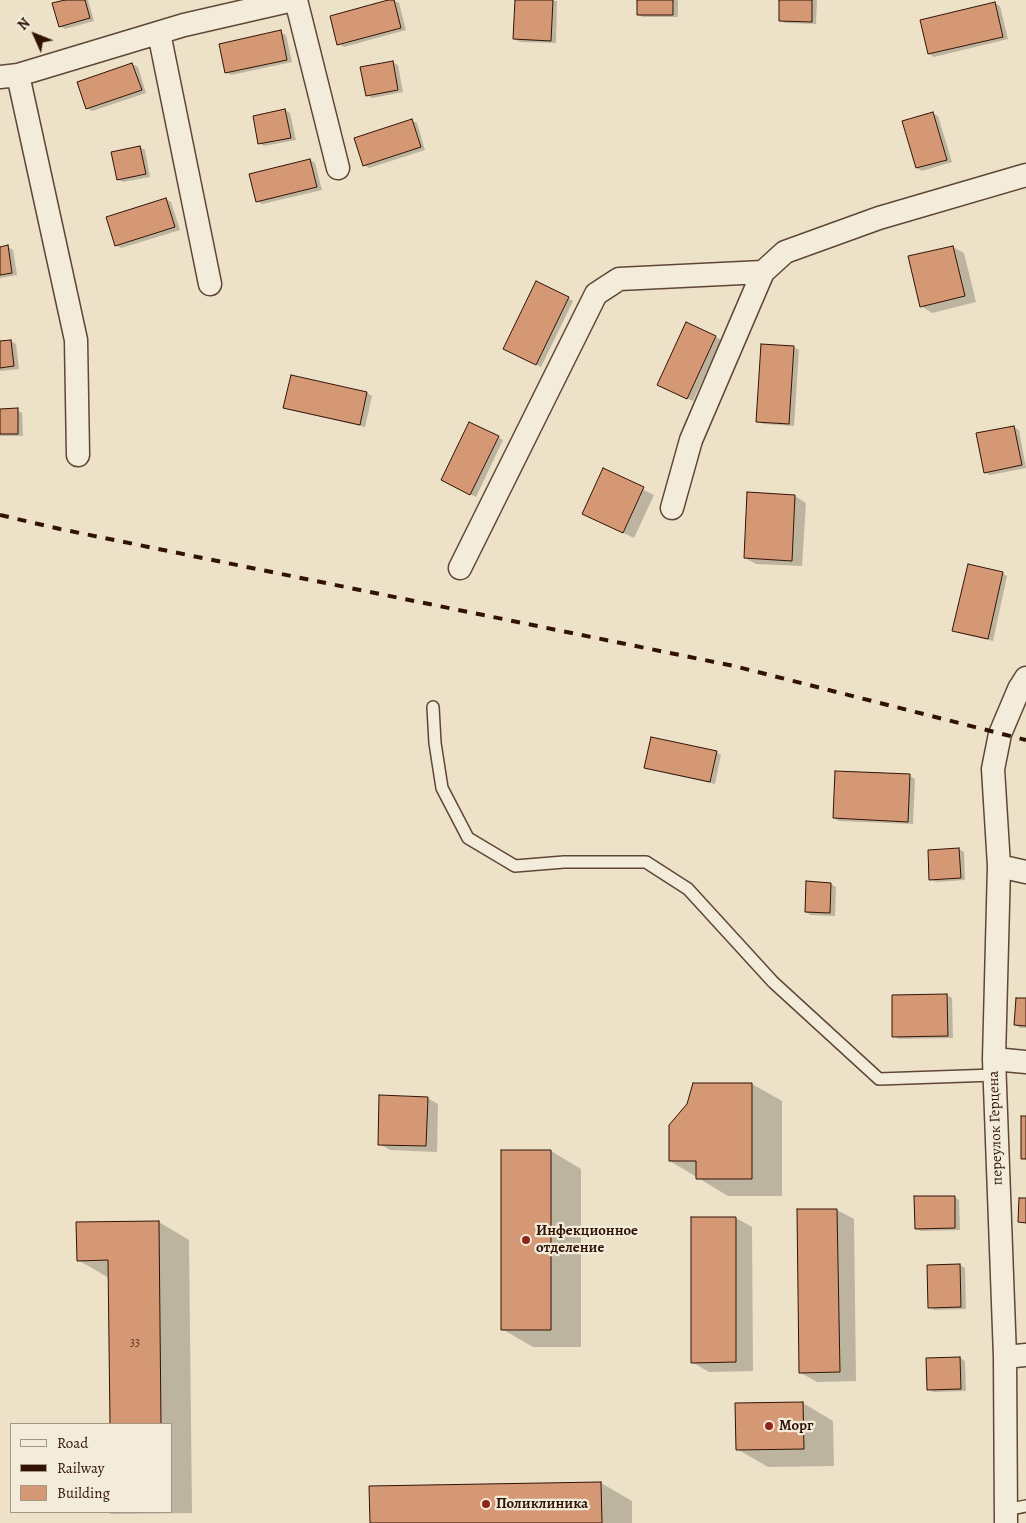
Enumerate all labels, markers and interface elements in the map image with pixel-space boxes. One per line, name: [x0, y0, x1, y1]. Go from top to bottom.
north arrow: [10, 10, 60, 60]
text: N: [13, 14, 34, 35]
street label: переулок Герцена: [985, 1070, 1007, 1186]
place label: Инфекционное отделение: [536, 1222, 638, 1257]
marker: Инфекционное отделение: [520, 1234, 532, 1246]
house number: 33: [130, 1336, 140, 1350]
place label: Морг: [779, 1417, 813, 1435]
marker: Морг: [763, 1420, 775, 1432]
legend: [10, 1423, 172, 1513]
text: Road: [57, 1433, 88, 1453]
text: Railway: [57, 1458, 104, 1478]
text: Building: [57, 1483, 110, 1503]
place label: Поликлиника: [496, 1495, 588, 1513]
marker: Поликлиника: [480, 1498, 492, 1510]

